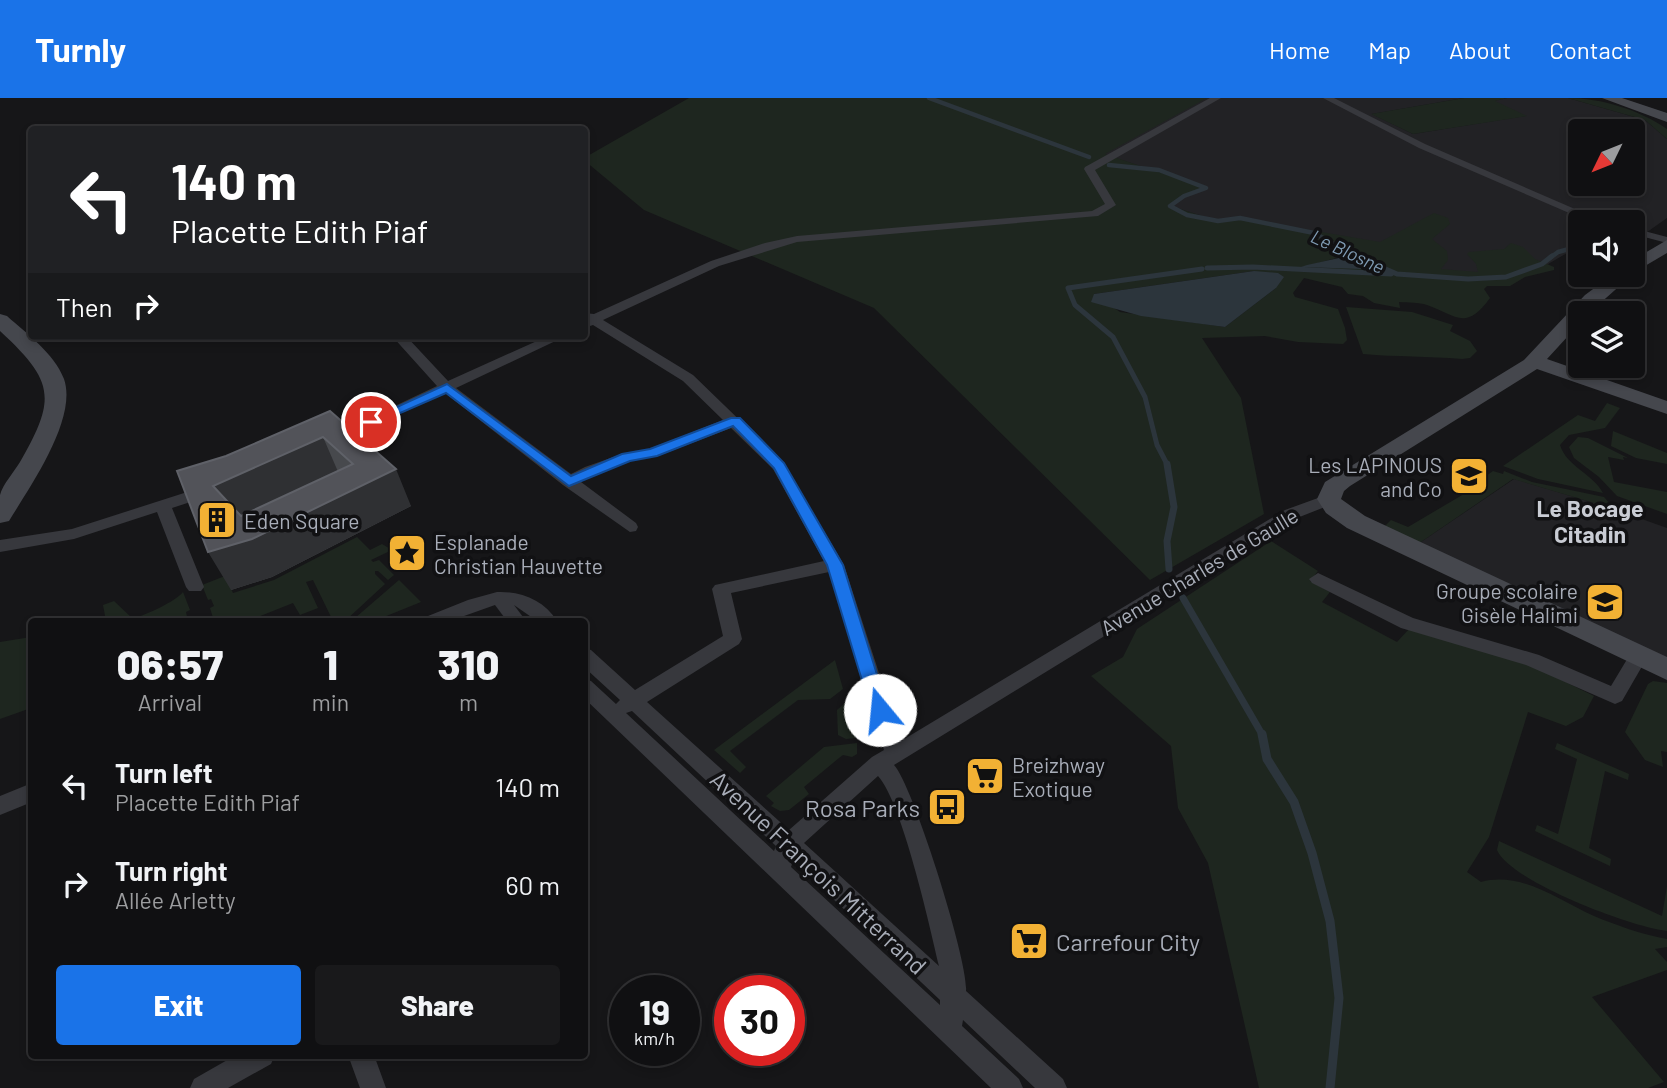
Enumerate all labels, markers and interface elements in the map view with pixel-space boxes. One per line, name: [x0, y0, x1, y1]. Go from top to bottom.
text: Turnly: [35, 29, 126, 69]
text: Home: [1269, 35, 1330, 64]
text: Map: [1368, 35, 1411, 64]
text: About: [1449, 35, 1511, 64]
text: Contact: [1549, 35, 1632, 64]
north arrow: [1568, 119, 1645, 196]
map controls: [1568, 119, 1645, 378]
text: 140 m: [171, 151, 297, 210]
icon: left: [56, 154, 147, 245]
button: sound: [1568, 210, 1645, 287]
text: Placette Edith Piaf: [171, 211, 428, 249]
water label: Le Blosne: [1308, 224, 1389, 278]
icon: right: [127, 287, 165, 325]
text: Then: [56, 291, 113, 322]
button: layers: [1568, 301, 1645, 378]
pin: [341, 392, 401, 452]
icon: arrive: [352, 403, 390, 441]
place label: Les LAPINOUS and Co: [1308, 452, 1442, 501]
school or university icon: Les LAPINOUS and Co: [1448, 455, 1490, 497]
district label: Le Bocage Citadin: [1536, 494, 1644, 548]
building icon: Eden Square: [196, 499, 238, 541]
street label: Avenue Charles de Gaulle: [1096, 502, 1302, 640]
place label: Eden Square: [244, 508, 359, 533]
place label: Esplanade Christian Hauvette: [434, 529, 603, 578]
place icon: Esplanade Christian Hauvette: [386, 532, 428, 574]
place label: Groupe scolaire Gisèle Halimi: [1436, 578, 1578, 627]
school or university icon: Groupe scolaire Gisèle Halimi: [1584, 581, 1626, 623]
text: 06:57: [117, 638, 223, 688]
text: 1: [323, 638, 338, 688]
text: 310: [438, 638, 499, 688]
position arrow: [843, 673, 917, 747]
text: Arrival: [138, 688, 202, 716]
text: min: [312, 688, 349, 716]
text: m: [459, 688, 478, 716]
place label: Breizhway Exotique: [1012, 752, 1105, 801]
supermarket icon: Breizhway Exotique: [964, 755, 1006, 797]
text: Turn left: [115, 757, 213, 788]
street label: Avenue François Mitterrand: [705, 764, 933, 980]
icon: left: [56, 767, 94, 805]
text: 140 m: [495, 771, 560, 802]
bus stop icon: Rosa Parks: [926, 786, 968, 828]
text: Placette Edith Piaf: [115, 788, 300, 816]
place label: Rosa Parks: [805, 793, 920, 822]
text: Turn right: [115, 855, 228, 886]
icon: right: [56, 865, 94, 903]
text: 60 m: [505, 869, 560, 900]
text: Allée Arletty: [115, 886, 236, 914]
supermarket icon: Carrefour City: [1008, 920, 1050, 962]
place label: Carrefour City: [1056, 927, 1200, 956]
button: Exit: [56, 965, 301, 1045]
button: Share: [315, 965, 560, 1045]
speed limit sign: 30: [714, 975, 805, 1066]
text: 19: [639, 990, 670, 1032]
text: km/h: [634, 1027, 675, 1049]

